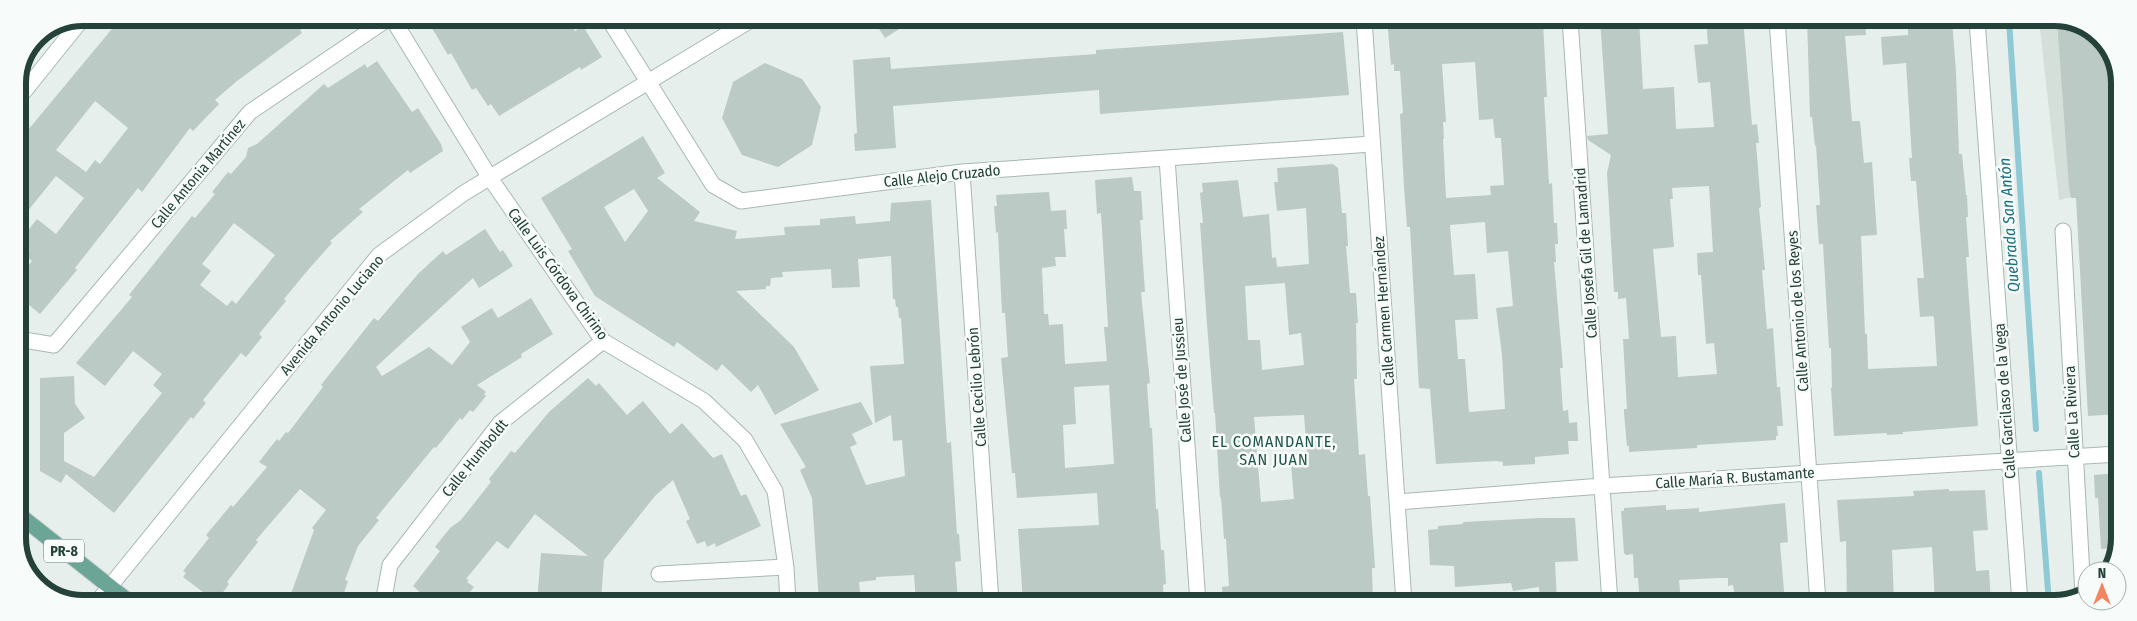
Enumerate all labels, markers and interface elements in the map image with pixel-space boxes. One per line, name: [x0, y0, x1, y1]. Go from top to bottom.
street label: Calle Antonia Martínez: [147, 116, 249, 232]
water label: Quebrada San Antón: [1995, 157, 2023, 293]
street label: Calle Alejo Cruzado: [883, 161, 1001, 191]
street label: Calle Josefa Gil de Lamadrid: [1571, 167, 1601, 339]
street label: Calle Luis Córdova Chirino: [504, 205, 612, 344]
street label: Calle Antonio de los Reyes: [1783, 230, 1813, 392]
street label: Calle Carmen Hernández: [1370, 235, 1398, 386]
street label: Avenida Antonio Luciano: [276, 251, 388, 379]
street label: Calle José de Jussieu: [1169, 317, 1195, 443]
street label: Calle Garcilaso de la Vega: [1991, 323, 2019, 479]
street label: Calle Cecilio Lebrón: [964, 327, 990, 447]
street label: Calle La Riviera: [2061, 365, 2083, 459]
street label: Calle Humboldt: [438, 415, 512, 500]
district label: EL COMANDANTE, SAN JUAN: [1211, 432, 1337, 469]
street label: Calle María R. Bustamante: [1655, 463, 1815, 493]
road number: PR-8: [44, 540, 84, 562]
north arrow: [2077, 561, 2127, 611]
text: N: [2098, 565, 2106, 582]

